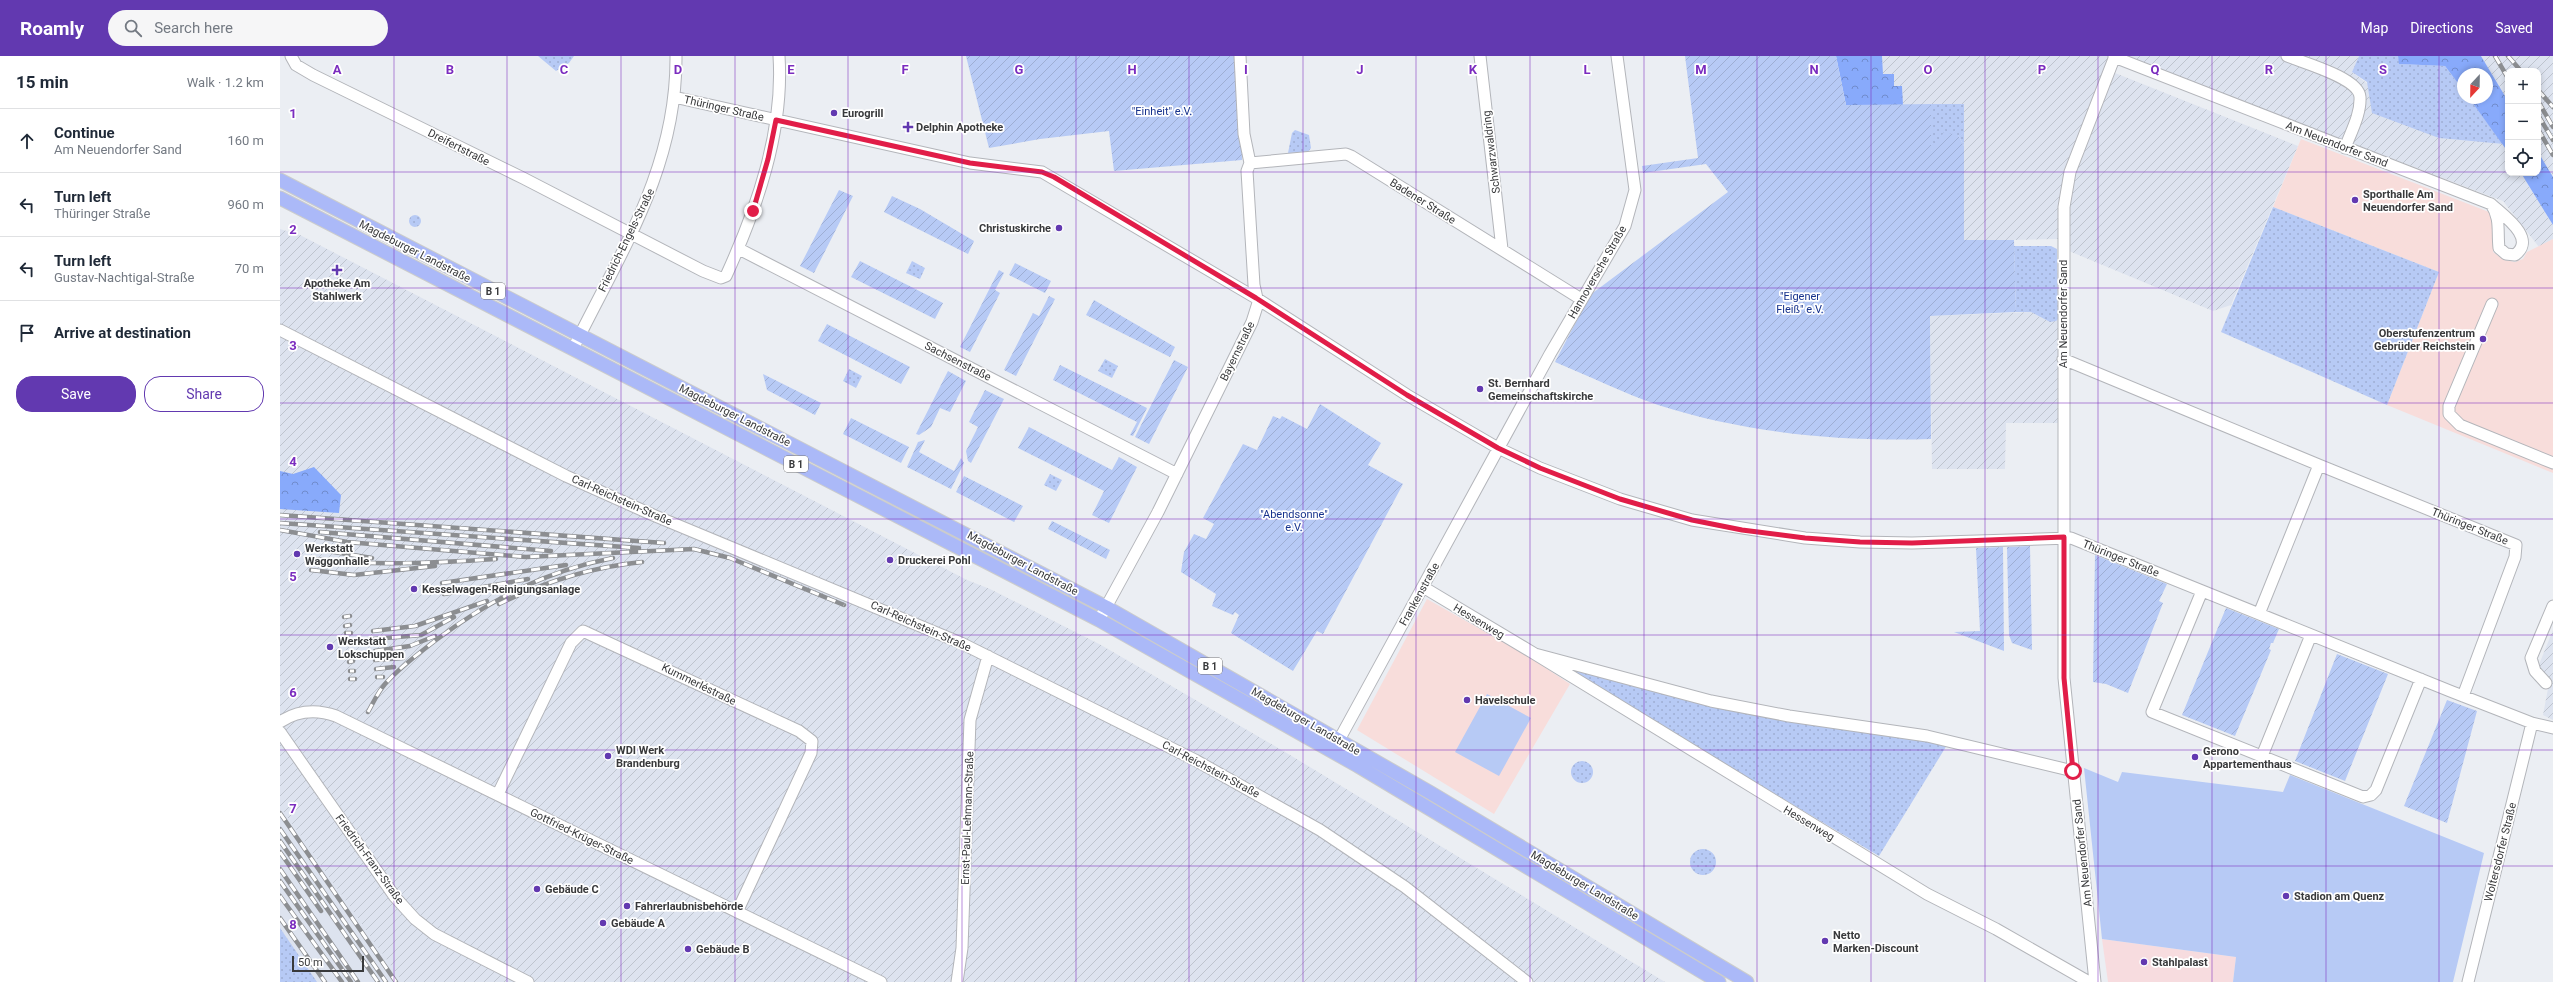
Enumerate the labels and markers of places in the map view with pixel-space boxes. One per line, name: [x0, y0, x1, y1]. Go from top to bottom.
place label: Eurogrill: [842, 107, 883, 120]
marker: Eurogrill: [829, 108, 839, 118]
place label: Delphin Apotheke: [916, 121, 1003, 134]
marker: Delphin Apotheke: [903, 122, 913, 132]
place label: Sporthalle Am Neuendorfer Sand: [2363, 188, 2453, 214]
marker: Sporthalle Am Neuendorfer Sand: [2350, 195, 2360, 205]
place label: Christuskirche: [979, 222, 1051, 235]
marker: Christuskirche: [1054, 223, 1064, 233]
marker: Apotheke Am Stahlwerk: [332, 265, 342, 275]
place label: Apotheke Am Stahlwerk: [304, 277, 370, 303]
place label: Oberstufenzentrum Gebrüder Reichstein: [2374, 327, 2475, 353]
marker: Oberstufenzentrum Gebrüder Reichstein: [2478, 334, 2488, 344]
place label: St. Bernhard Gemeinschaftskirche: [1488, 377, 1593, 403]
marker: St. Bernhard Gemeinschaftskirche: [1475, 384, 1485, 394]
place label: Werkstatt Waggonhalle: [305, 542, 369, 568]
marker: Werkstatt Waggonhalle: [292, 549, 302, 559]
place label: Druckerei Pohl: [898, 554, 971, 567]
marker: Druckerei Pohl: [885, 555, 895, 565]
place label: Kesselwagen-Reinigungsanlage: [422, 583, 580, 596]
marker: Kesselwagen-Reinigungsanlage: [409, 584, 419, 594]
place label: Werkstatt Lokschuppen: [338, 635, 404, 661]
marker: Werkstatt Lokschuppen: [325, 642, 335, 652]
place label: Havelschule: [1475, 694, 1536, 707]
marker: Havelschule: [1462, 695, 1472, 705]
place label: WDI Werk Brandenburg: [616, 744, 680, 770]
place label: Gerono Appartementhaus: [2203, 745, 2292, 771]
marker: WDI Werk Brandenburg: [603, 751, 613, 761]
marker: Gerono Appartementhaus: [2190, 752, 2200, 762]
place label: Gebäude C: [545, 883, 599, 896]
marker: Gebäude C: [532, 884, 542, 894]
place label: Stadion am Quenz: [2294, 890, 2385, 903]
marker: Stadion am Quenz: [2281, 891, 2291, 901]
place label: Fahrerlaubnisbehörde: [635, 900, 743, 913]
marker: Fahrerlaubnisbehörde: [622, 901, 632, 911]
place label: Gebäude A: [611, 917, 666, 930]
marker: Gebäude A: [598, 918, 608, 928]
place label: Netto Marken-Discount: [1833, 929, 1919, 955]
marker: Netto Marken-Discount: [1820, 936, 1830, 946]
place label: Gebäude B: [696, 943, 750, 956]
marker: Gebäude B: [683, 944, 693, 954]
place label: Stahlpalast: [2152, 956, 2208, 969]
marker: Stahlpalast: [2139, 957, 2149, 967]

